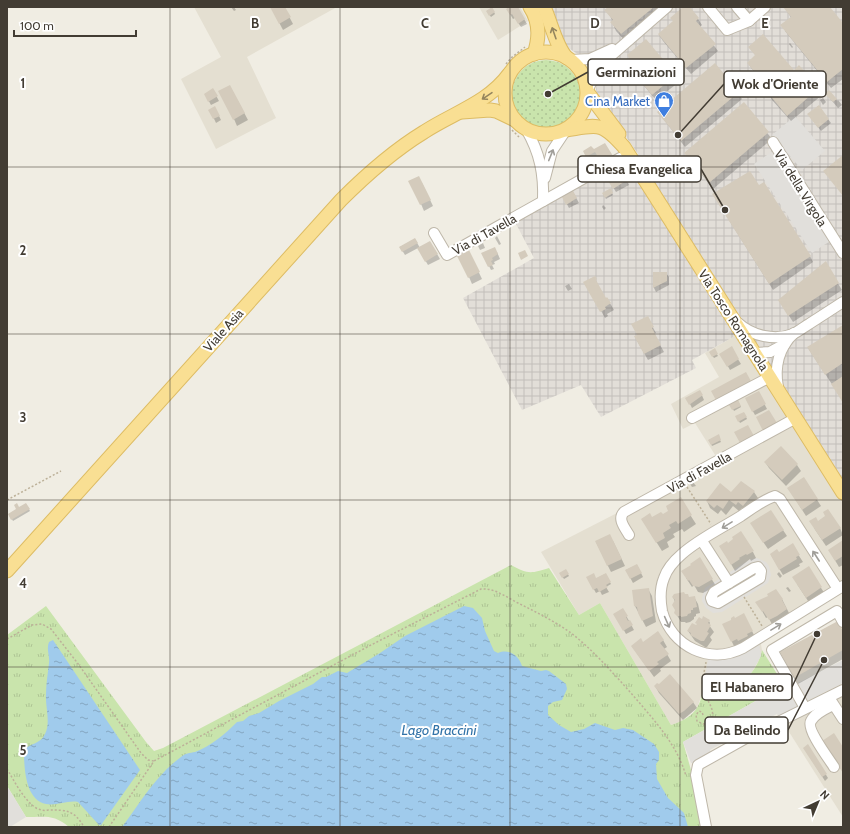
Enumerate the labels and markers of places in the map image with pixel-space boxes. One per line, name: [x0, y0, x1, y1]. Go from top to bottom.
callout: Germinazioni: [588, 59, 684, 85]
callout: Wok d'Oriente: [724, 71, 826, 97]
shop icon: Cina Market: [653, 90, 675, 118]
place label: Cina Market: [585, 93, 651, 109]
callout: Chiesa Evangelica: [578, 156, 701, 182]
callout: El Habanero: [702, 674, 792, 700]
callout: Da Belindo: [705, 717, 788, 743]

